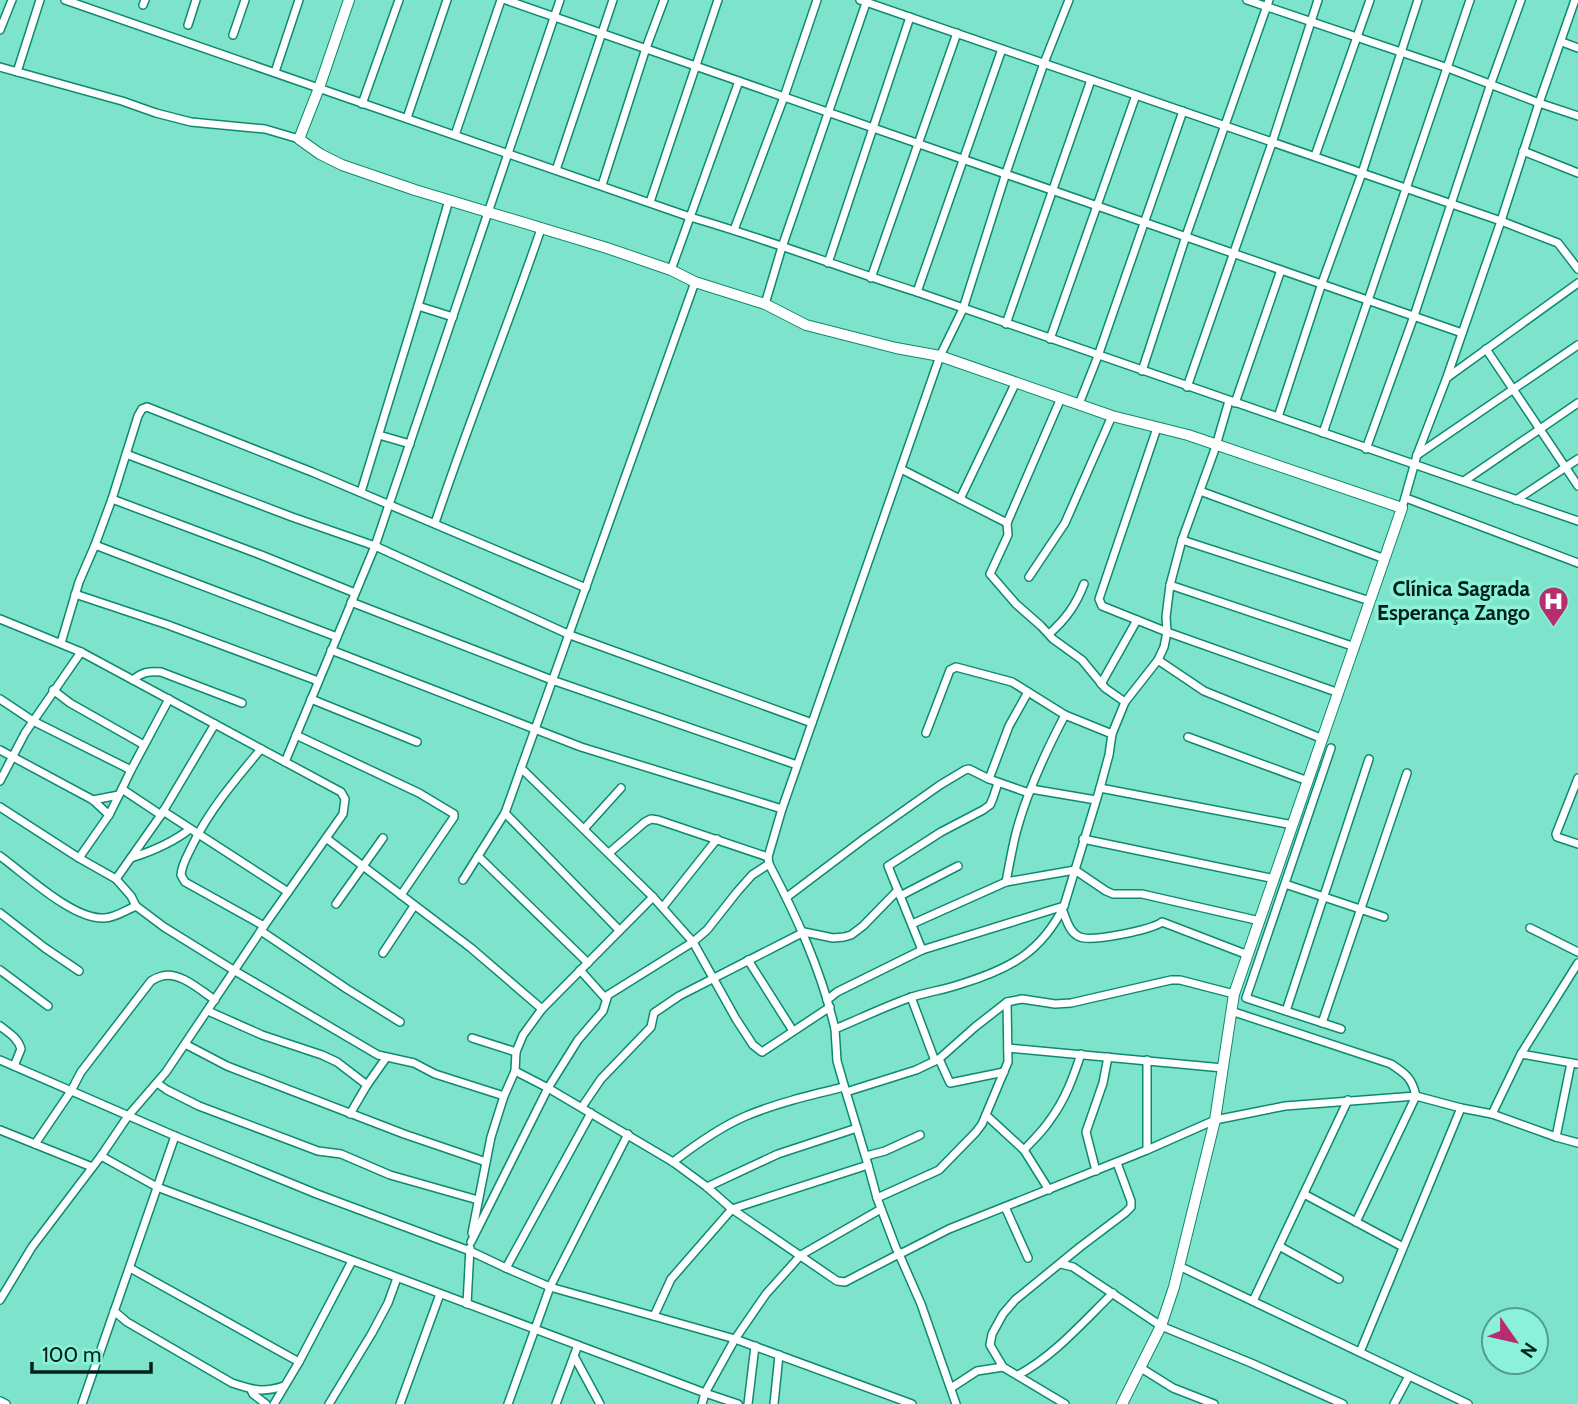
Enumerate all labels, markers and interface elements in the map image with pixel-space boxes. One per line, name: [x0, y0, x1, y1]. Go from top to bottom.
place label: Clínica Sagrada Esperança Zango: [1377, 576, 1531, 625]
hospital icon: Clínica Sagrada Esperança Zango: [1536, 584, 1570, 628]
north arrow: [1480, 1306, 1550, 1376]
scale bar: [32, 1330, 150, 1374]
text: N: [1515, 1338, 1542, 1362]
text: 100 m: [42, 1342, 101, 1367]

